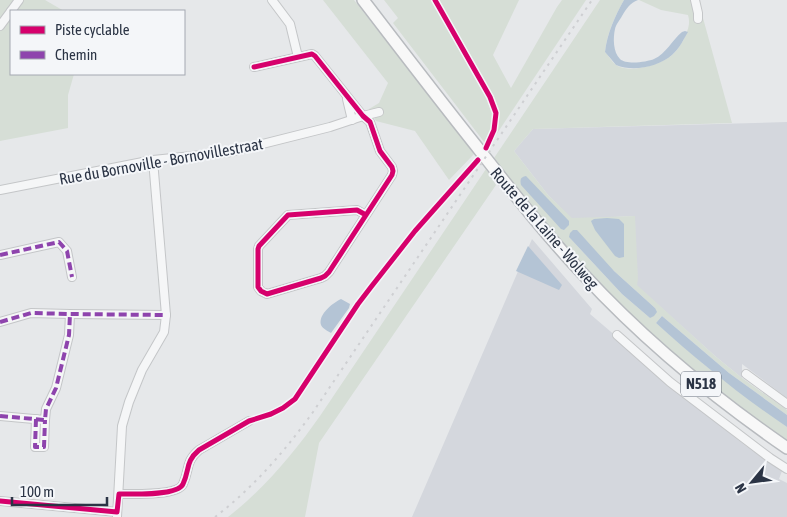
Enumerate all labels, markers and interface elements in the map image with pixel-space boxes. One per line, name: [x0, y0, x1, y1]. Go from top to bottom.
legend: [10, 10, 185, 75]
text: Piste cyclable: [55, 21, 130, 38]
text: Chemin: [55, 46, 97, 63]
street label: Rue du Bornoville - Bornovillestraat: [58, 134, 265, 188]
street label: Route de la Laine - Wolweg: [487, 164, 603, 293]
road number: N518: [681, 372, 721, 396]
north arrow: [727, 457, 777, 507]
scale bar: [12, 474, 108, 506]
text: N: [732, 481, 750, 496]
text: 100 m: [20, 483, 54, 500]

